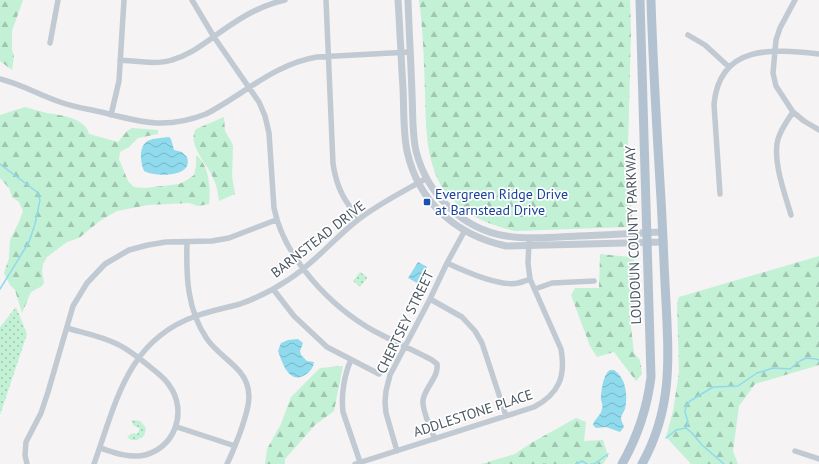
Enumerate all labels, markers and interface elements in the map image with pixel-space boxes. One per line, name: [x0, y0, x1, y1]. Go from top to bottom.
street label: LOUDOUN COUNTY PARKWAY: [621, 145, 645, 325]
place label: Evergreen Ridge Drive at Barnstead Drive: [435, 185, 568, 219]
street label: BARNSTEAD DRIVE: [267, 197, 369, 281]
marker: Evergreen Ridge Drive at Barnstead Drive: [422, 197, 432, 207]
street label: CHERTSEY STREET: [372, 267, 438, 377]
street label: ADDLESTONE PLACE: [411, 385, 535, 441]

